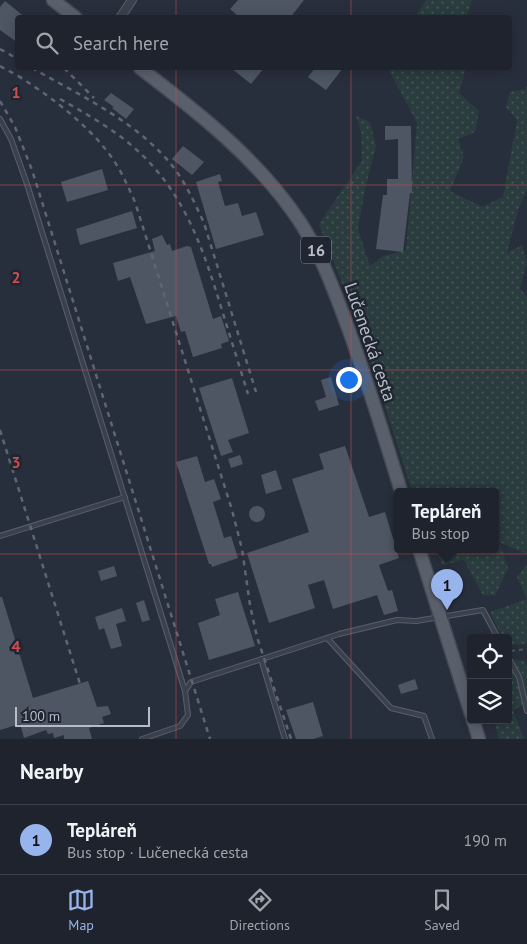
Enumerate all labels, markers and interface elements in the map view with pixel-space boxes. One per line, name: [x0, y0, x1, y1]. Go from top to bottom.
search box: [15, 15, 512, 70]
icon: search: [33, 29, 61, 57]
text: Search here: [73, 31, 169, 55]
text: 1: [11, 82, 21, 102]
road number: 16: [301, 236, 331, 264]
text: 2: [11, 267, 21, 287]
street label: Lučenecká cesta: [339, 279, 402, 404]
your location: [336, 367, 362, 393]
text: 3: [11, 452, 21, 472]
popup: [394, 488, 499, 553]
text: Tepláreň: [412, 499, 481, 523]
text: Bus stop: [412, 523, 470, 543]
pin: 1: [431, 569, 463, 610]
map controls: [467, 634, 512, 724]
button: locate: [467, 634, 512, 679]
text: 4: [11, 636, 21, 656]
button: layers: [467, 679, 512, 724]
scale bar: [15, 704, 150, 727]
text: 100 m: [22, 707, 60, 725]
text: Nearby: [20, 758, 83, 785]
text: Tepláreň: [67, 818, 137, 842]
text: 1: [31, 830, 41, 850]
text: 190 m: [464, 830, 507, 850]
text: Bus stop · Lučenecká cesta: [67, 842, 248, 862]
tab: Map: [67, 886, 95, 934]
tab: Directions: [229, 886, 290, 934]
tab: Saved: [424, 886, 460, 934]

